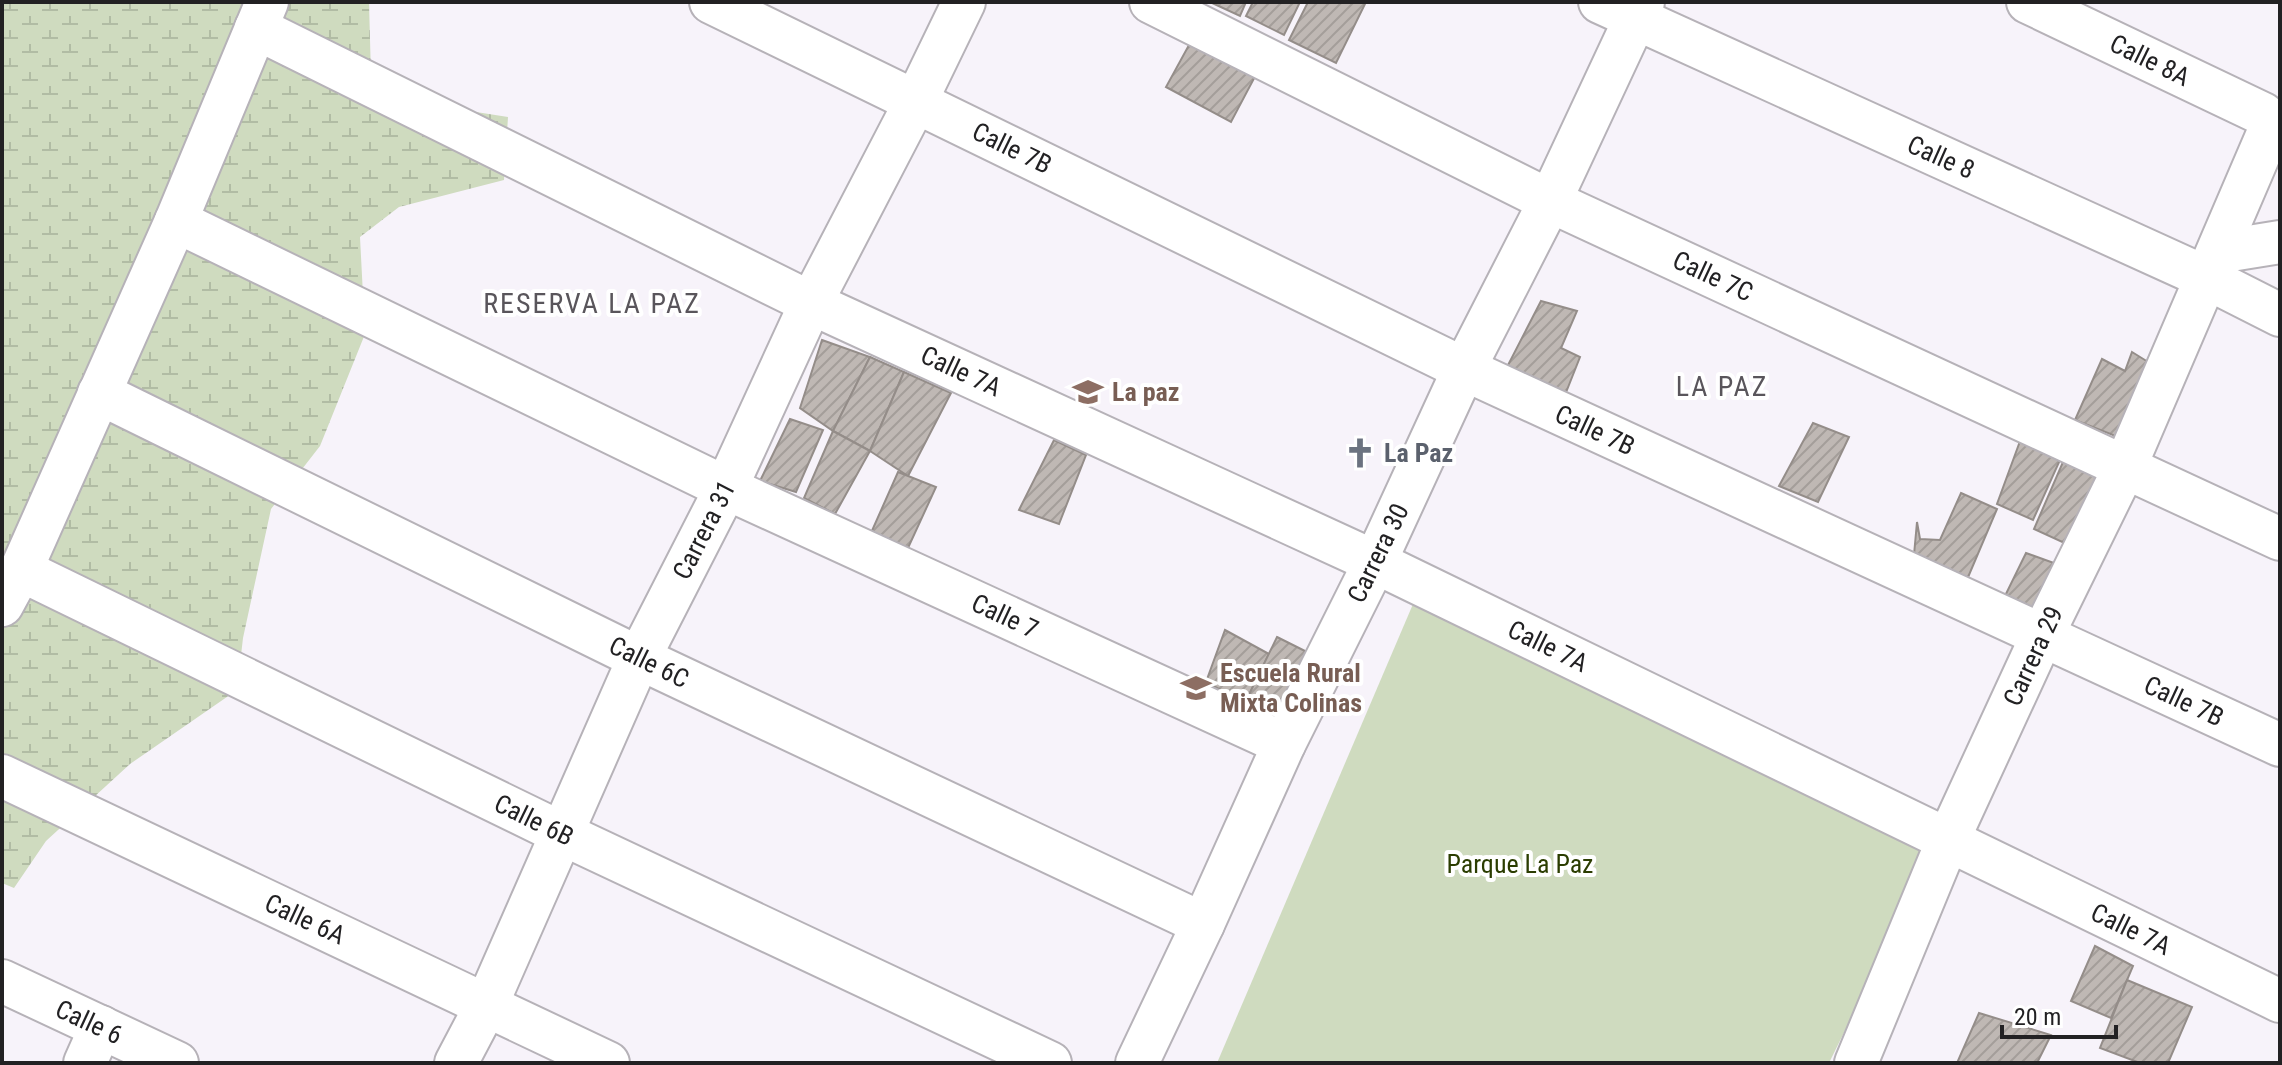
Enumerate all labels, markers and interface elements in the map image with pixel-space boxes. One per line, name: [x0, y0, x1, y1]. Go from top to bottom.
street label: Calle 8A: [2105, 28, 2195, 92]
street label: Calle 7B: [968, 116, 1056, 180]
street label: Calle 8: [1903, 129, 1979, 185]
street label: Calle 7C: [1668, 244, 1758, 308]
district label: RESERVA LA PAZ: [483, 287, 701, 320]
street label: Calle 7A: [916, 339, 1006, 403]
district label: LA PAZ: [1676, 370, 1768, 403]
school or university icon: La paz: [1071, 375, 1105, 409]
place label: La paz: [1112, 377, 1180, 407]
street label: Calle 7B: [1550, 399, 1640, 461]
church icon: La Paz: [1343, 436, 1377, 470]
place label: La Paz: [1384, 438, 1453, 468]
street label: Carrera 31: [666, 476, 742, 584]
street label: Carrera 30: [1341, 499, 1415, 607]
street label: Calle 7: [967, 588, 1043, 644]
street label: Carrera 29: [1997, 601, 2069, 711]
street label: Calle 7A: [1503, 614, 1593, 678]
street label: Calle 6C: [604, 630, 694, 694]
place label: Escuela Rural Mixta Colinas: [1220, 658, 1362, 718]
street label: Calle 7B: [2139, 670, 2229, 732]
school or university icon: Escuela Rural Mixta Colinas: [1179, 671, 1213, 705]
street label: Calle 6B: [490, 788, 578, 852]
park label: Parque La Paz: [1446, 849, 1594, 879]
street label: Calle 6A: [260, 887, 350, 951]
street label: Calle 7A: [2086, 897, 2176, 961]
scale bar: [2002, 989, 2116, 1039]
street label: Calle 6: [51, 994, 127, 1050]
text: 20 m: [2014, 1003, 2061, 1031]

